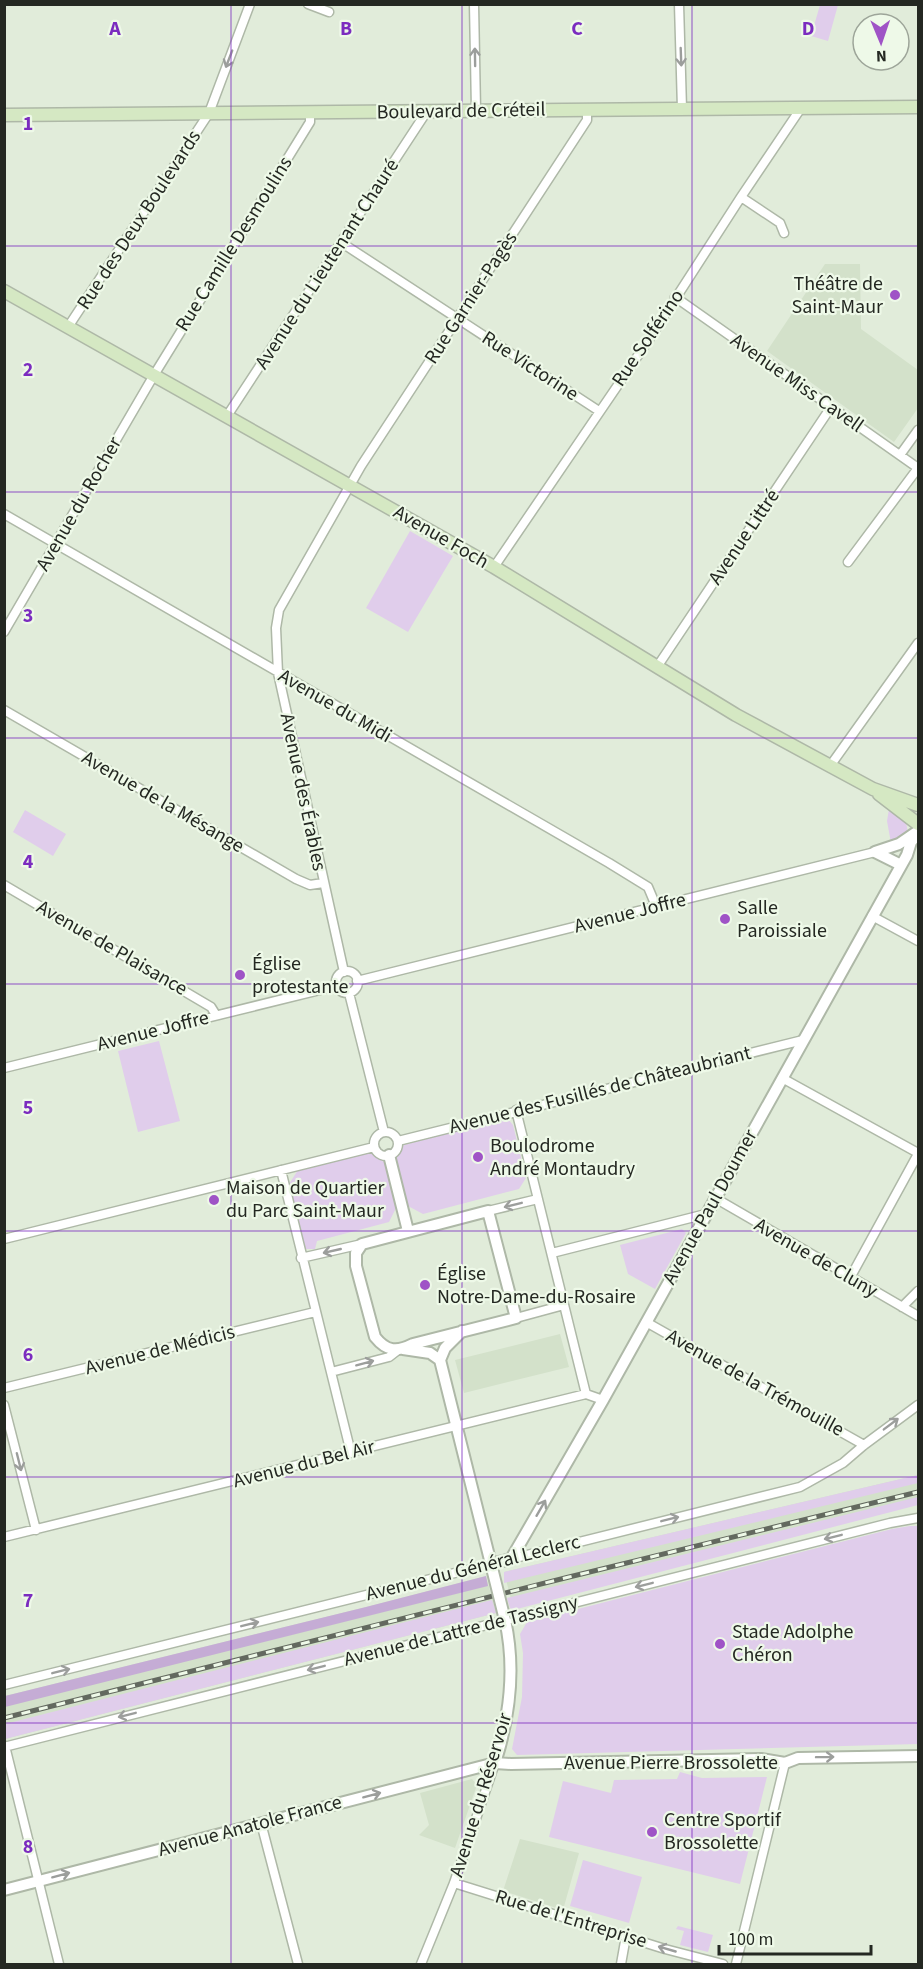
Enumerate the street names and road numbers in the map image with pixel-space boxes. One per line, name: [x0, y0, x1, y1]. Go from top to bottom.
street label: Boulevard de Créteil: [376, 96, 546, 126]
street label: Rue des Deux Boulevards: [70, 125, 208, 315]
street label: Rue Camille Desmoulins: [169, 151, 299, 337]
street label: Avenue du Lieutenant Chauré: [248, 153, 406, 375]
street label: Rue Garnier-Pagès: [418, 226, 524, 370]
street label: Rue Solférino: [605, 284, 691, 392]
street label: Rue Victorine: [476, 324, 584, 408]
street label: Avenue Miss Cavell: [725, 327, 869, 439]
street label: Avenue du Rocher: [29, 432, 129, 576]
street label: Avenue Littré: [702, 483, 786, 590]
street label: Avenue Foch: [388, 498, 494, 576]
street label: Avenue du Midi: [273, 662, 397, 750]
street label: Avenue des Érables: [273, 711, 333, 873]
street label: Avenue de la Mésange: [77, 744, 249, 860]
street label: Avenue Joffre: [571, 886, 689, 940]
street label: Avenue de Plaisance: [31, 893, 193, 1003]
street label: Avenue Joffre: [94, 1004, 212, 1058]
street label: Avenue des Fusillés de Châteaubriant: [446, 1039, 754, 1141]
street label: Avenue Paul Doumer: [656, 1124, 764, 1290]
street label: Avenue de Cluny: [749, 1211, 883, 1305]
street label: Avenue de Médicis: [82, 1318, 238, 1382]
street label: Avenue de la Trémouille: [661, 1322, 849, 1444]
street label: Avenue du Bel Air: [230, 1433, 378, 1495]
street label: Avenue du Général Leclerc: [363, 1528, 583, 1608]
street label: Avenue de Lattre de Tassigny: [341, 1588, 582, 1674]
street label: Avenue du Réservoir: [443, 1709, 519, 1881]
street label: Avenue Pierre Brossolette: [564, 1749, 778, 1777]
street label: Avenue Anatole France: [155, 1788, 345, 1864]
street label: Rue de l'Entreprise: [492, 1883, 650, 1955]

